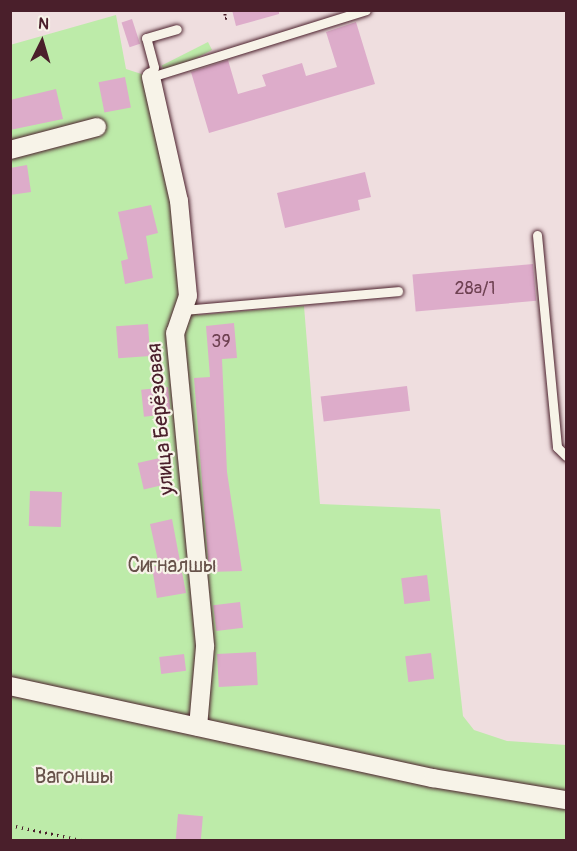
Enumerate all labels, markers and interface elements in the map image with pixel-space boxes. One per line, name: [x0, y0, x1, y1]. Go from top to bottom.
north arrow: [12, 12, 72, 72]
text: N: [37, 14, 50, 35]
house number: 28а/1: [454, 278, 496, 300]
house number: 39: [211, 331, 231, 353]
street label: улица Берёзовая: [142, 342, 180, 496]
park label: Сигналшы: [127, 553, 217, 579]
park label: Вагоншы: [35, 764, 113, 790]

